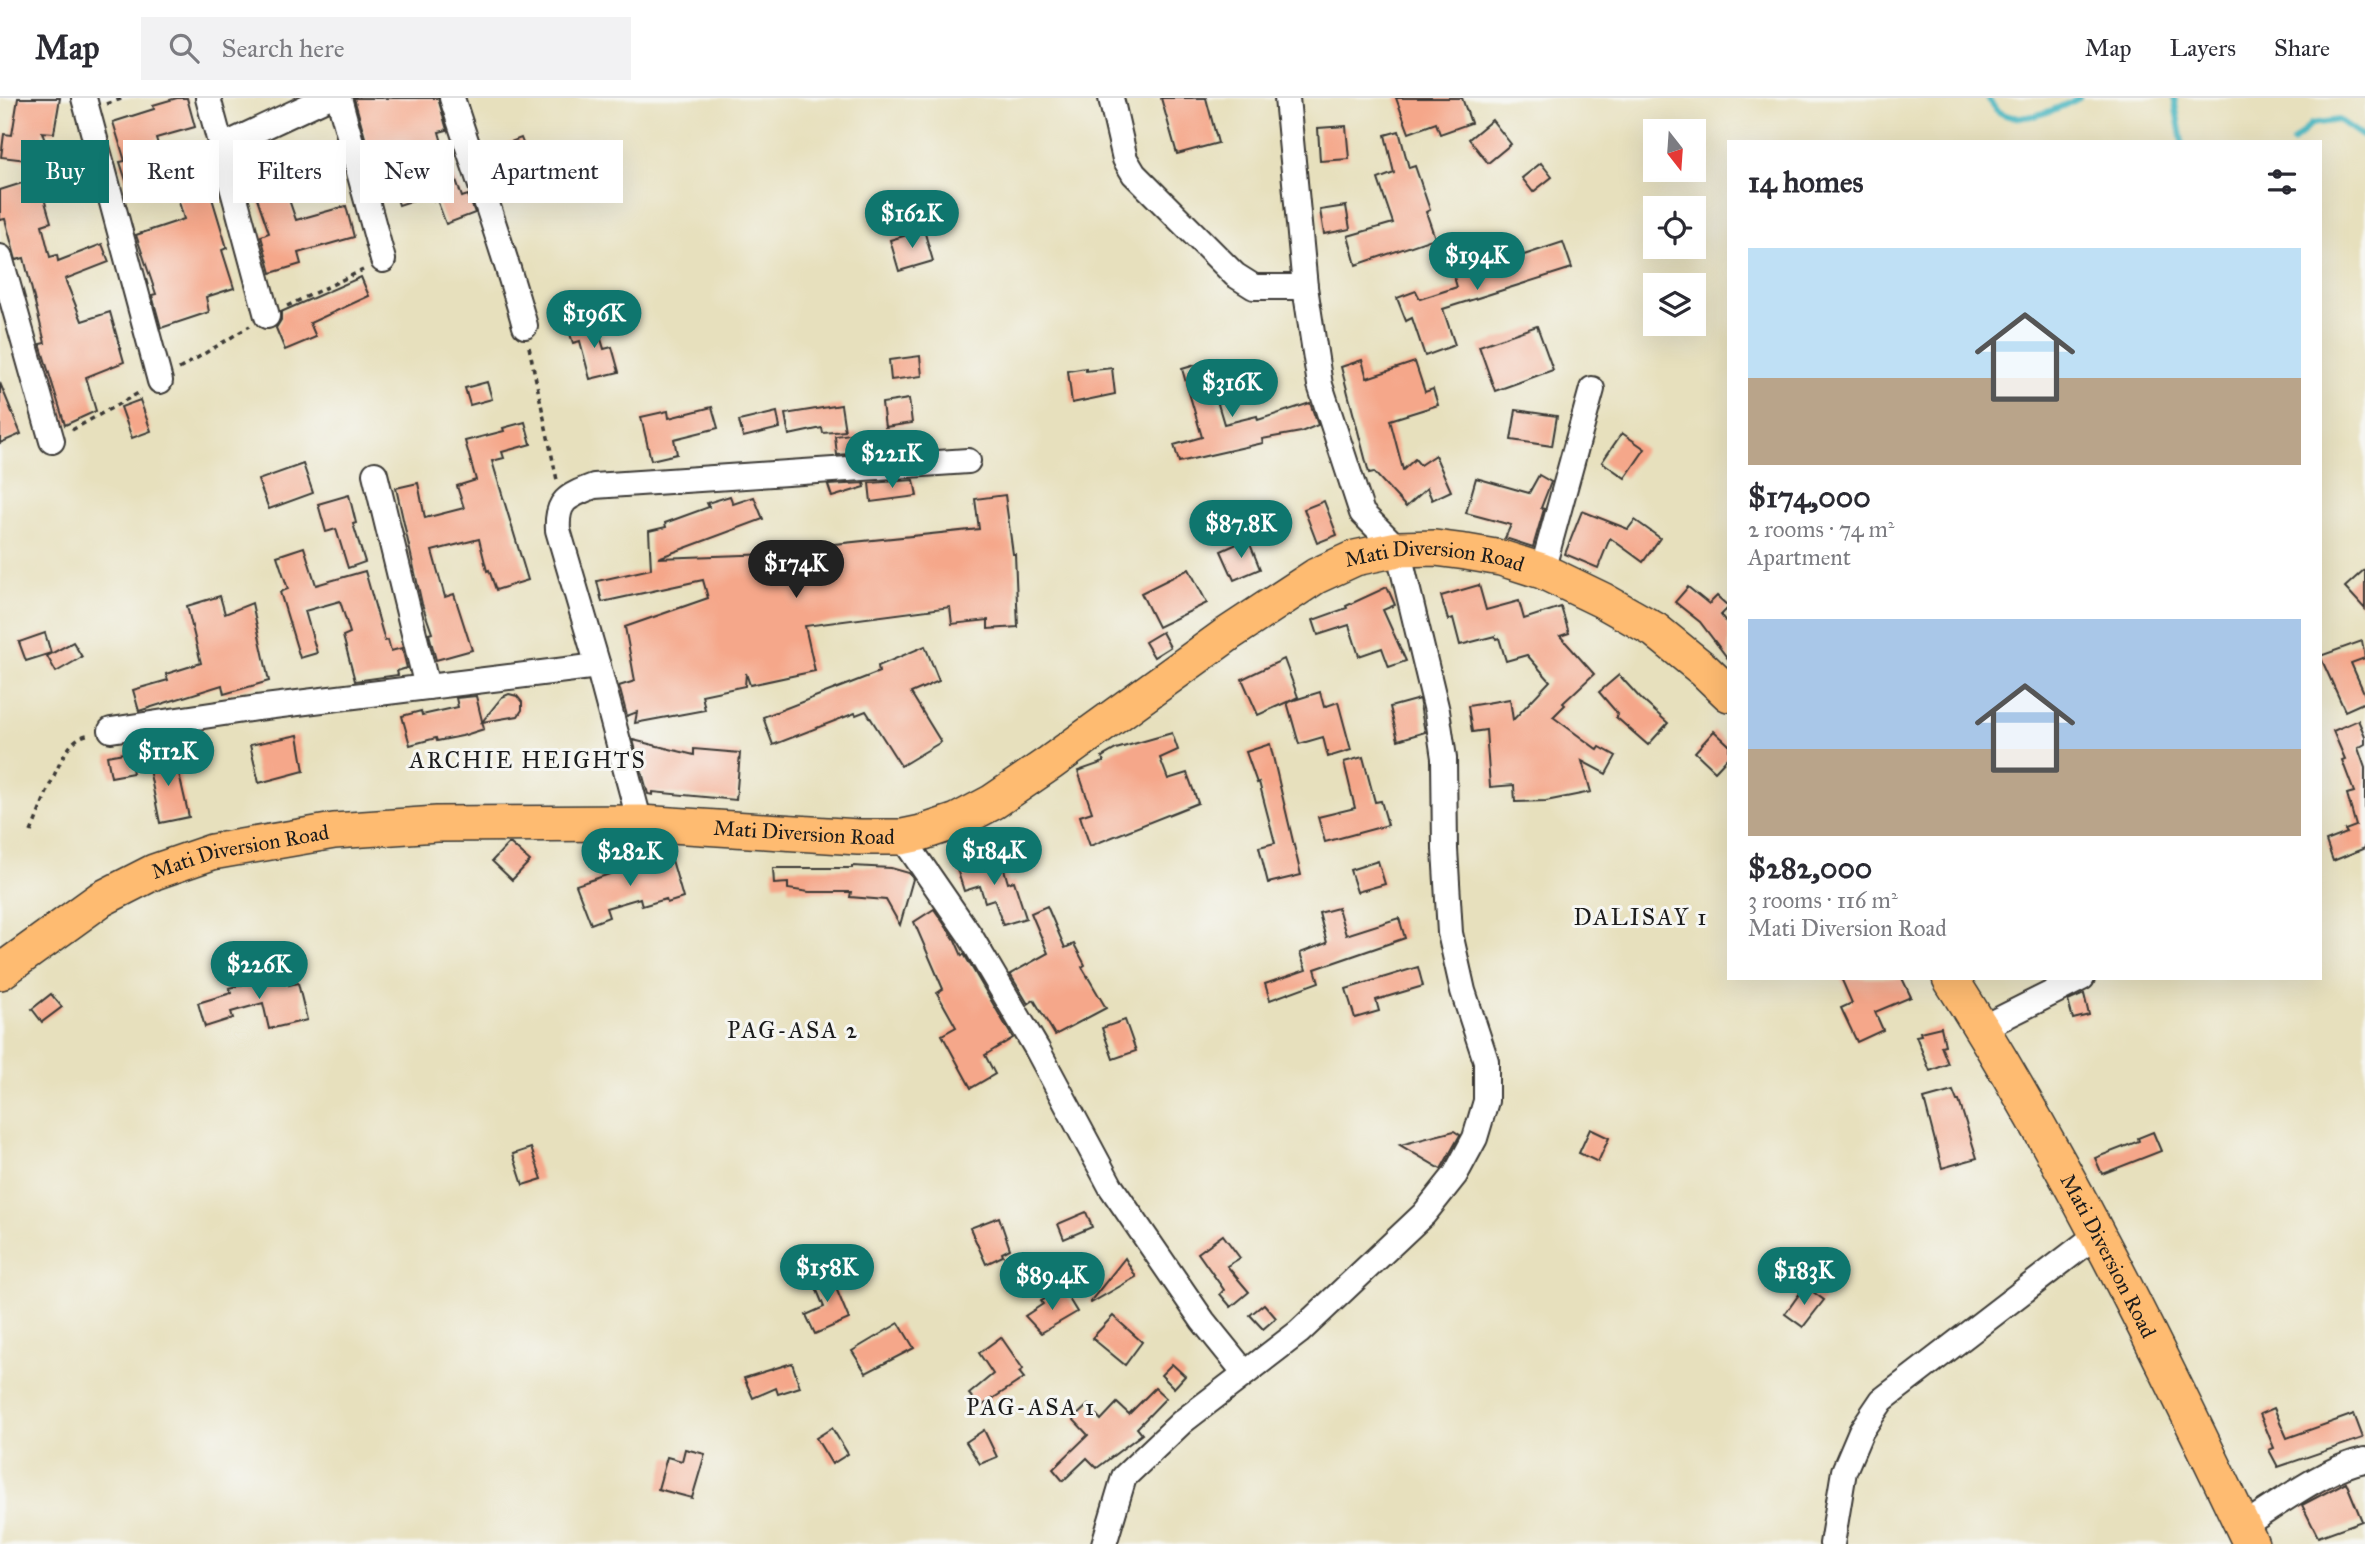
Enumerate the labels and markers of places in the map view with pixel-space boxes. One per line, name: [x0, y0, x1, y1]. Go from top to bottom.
pin: $162K: [863, 190, 961, 250]
pin: $194K: [1428, 232, 1526, 292]
pin: $196K: [545, 290, 643, 350]
pin: $316K: [1183, 360, 1281, 419]
pin: $221K: [843, 430, 941, 490]
pin: $87.8K: [1184, 500, 1298, 560]
pin: $174K: [747, 540, 845, 600]
pin: $112K: [119, 728, 217, 788]
pin: $282K: [581, 828, 679, 888]
pin: $184K: [945, 828, 1043, 887]
pin: $226K: [210, 942, 308, 1001]
pin: $158K: [778, 1244, 876, 1304]
pin: $183K: [1755, 1248, 1853, 1307]
pin: $89.4K: [995, 1252, 1109, 1312]

